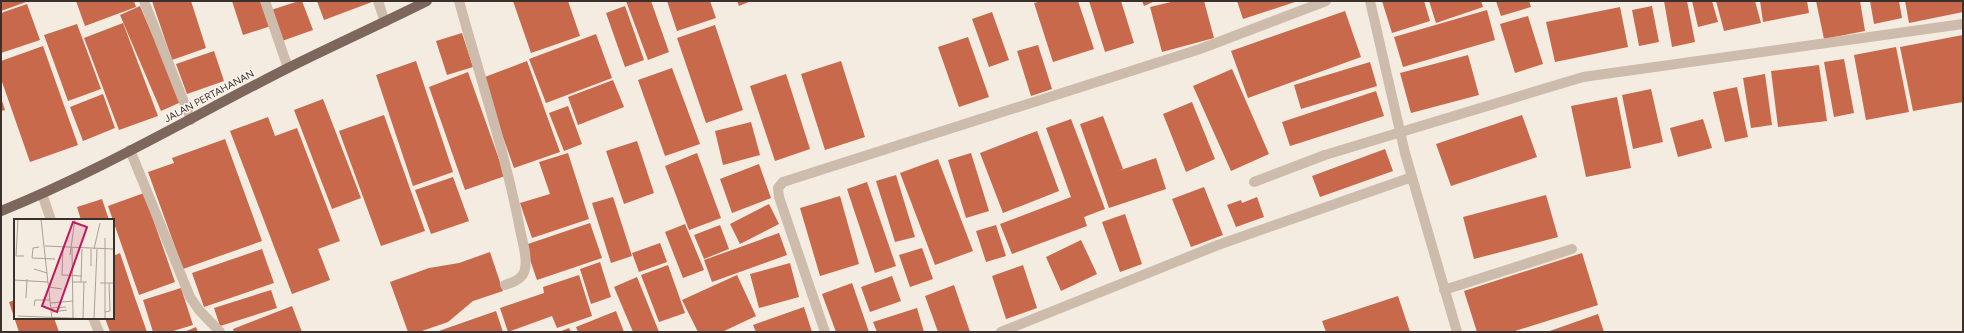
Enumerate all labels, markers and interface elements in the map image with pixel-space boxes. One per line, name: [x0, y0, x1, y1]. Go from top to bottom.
street label: JALAN PERTAHANAN: [162, 67, 256, 125]
inset map: [14, 219, 114, 319]

